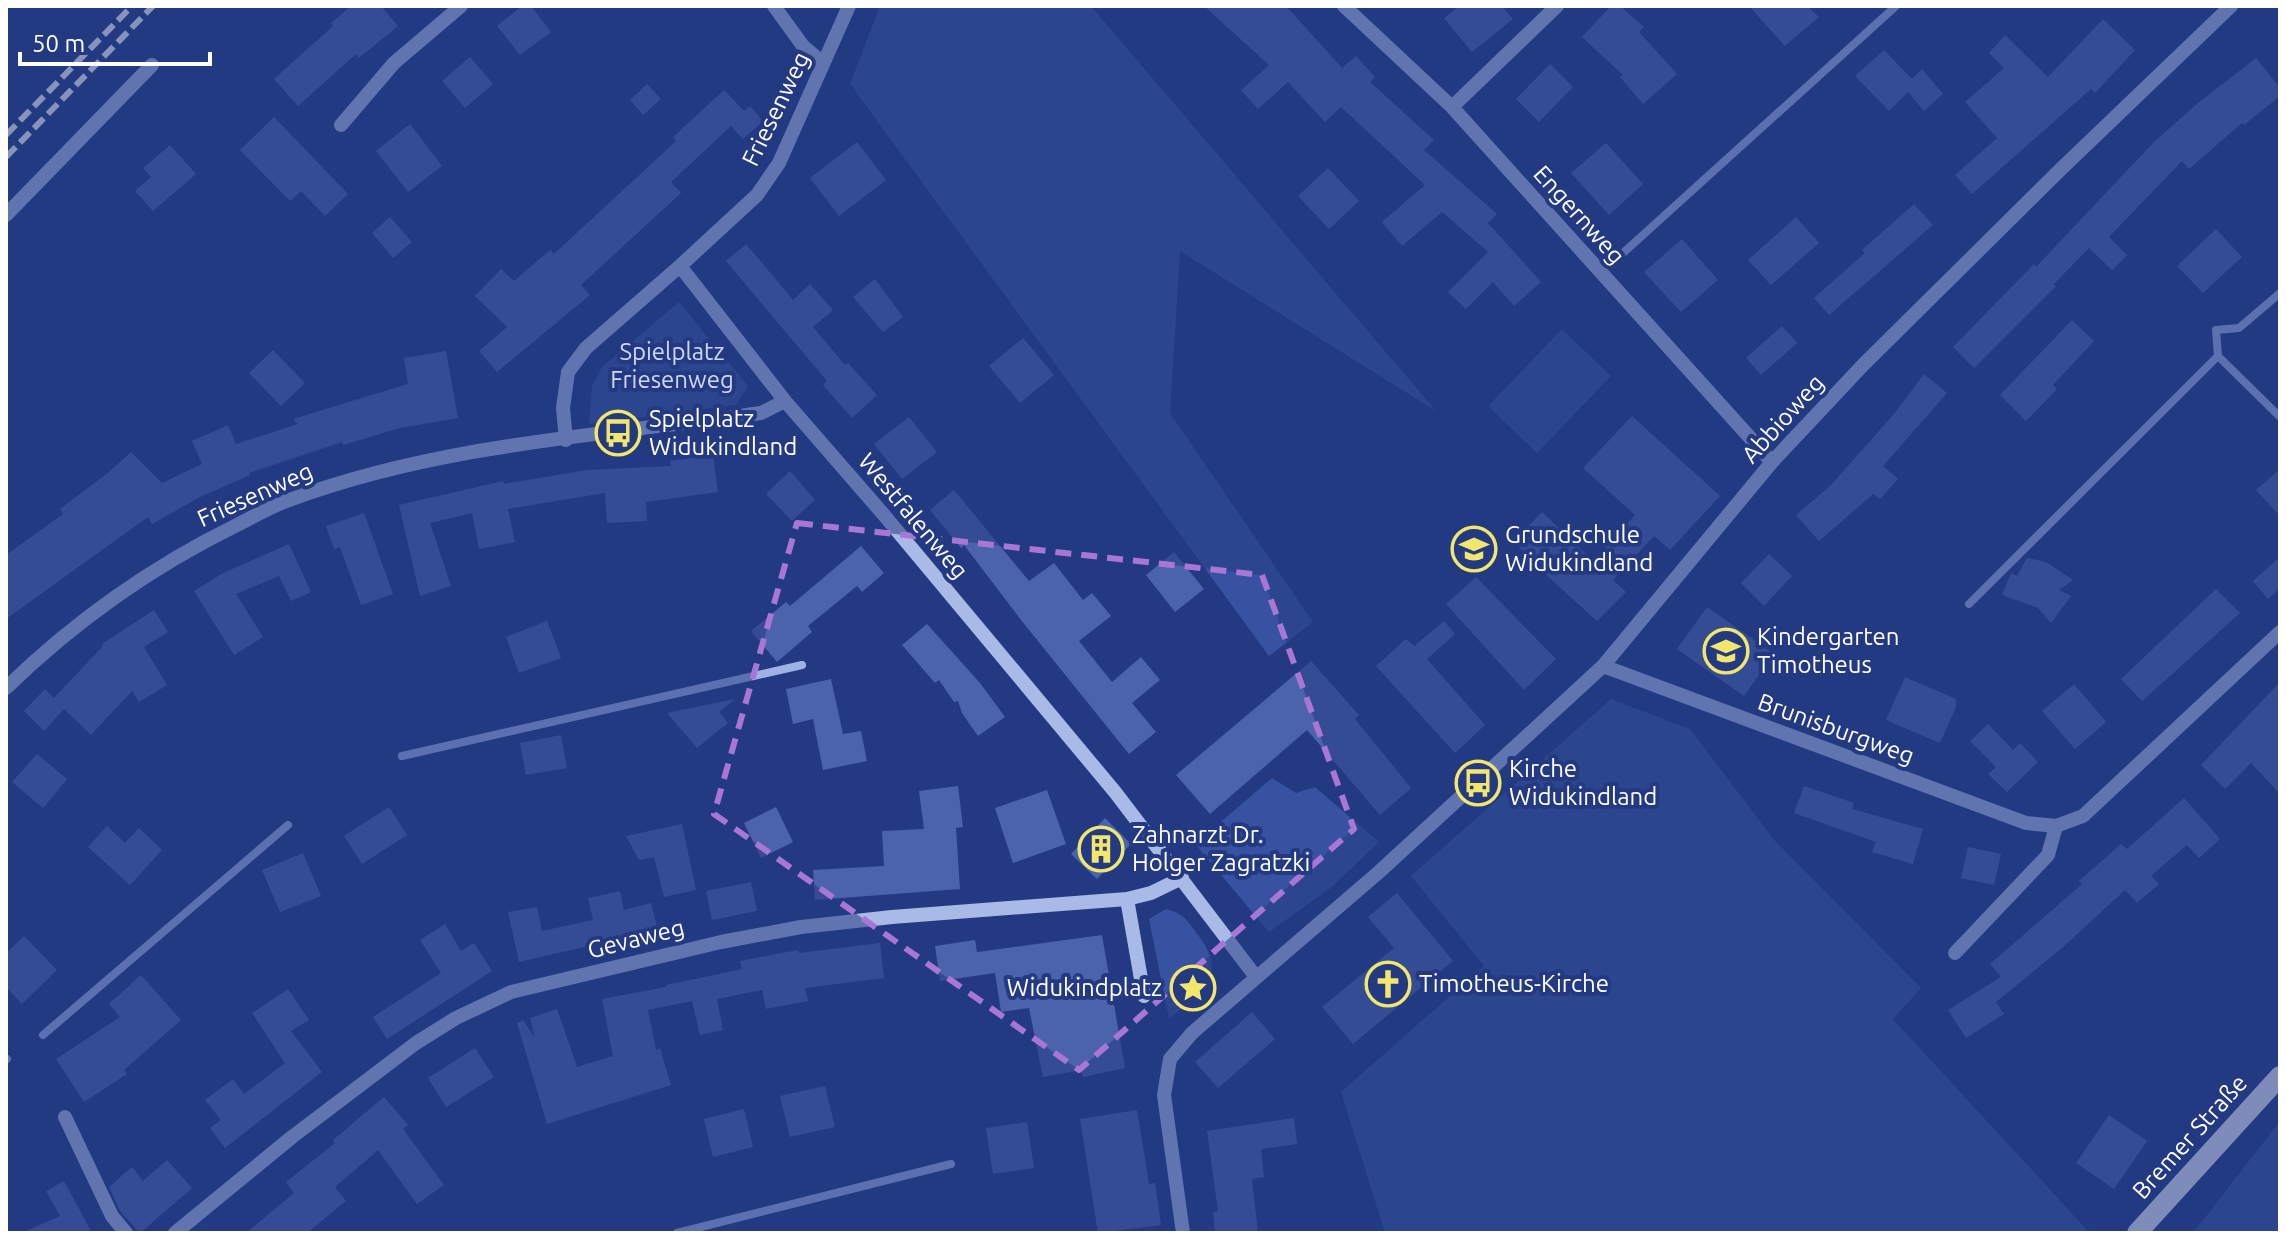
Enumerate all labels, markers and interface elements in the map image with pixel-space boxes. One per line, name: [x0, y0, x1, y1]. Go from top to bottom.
scale bar: [20, 16, 210, 66]
text: 50 m: [32, 30, 85, 57]
street label: Friesenweg: [736, 47, 815, 170]
street label: Engernweg: [1528, 160, 1630, 269]
park label: Spielplatz Friesenweg: [610, 338, 734, 393]
street label: Abbioweg: [1736, 369, 1829, 468]
place label: Spielplatz Widukindland: [649, 405, 797, 460]
bus stop icon: Spielplatz Widukindland: [594, 409, 642, 457]
street label: Westfalenweg: [853, 448, 974, 584]
street label: Friesenweg: [193, 457, 317, 532]
place label: Grundschule Widukindland: [1505, 521, 1653, 576]
school or university icon: Grundschule Widukindland: [1450, 525, 1498, 573]
place label: Kindergarten Timotheus: [1757, 623, 1900, 678]
school or university icon: Kindergarten Timotheus: [1702, 627, 1750, 675]
street label: Brunisburgweg: [1754, 688, 1918, 769]
place label: Kirche Widukindland: [1509, 755, 1657, 810]
bus stop icon: Kirche Widukindland: [1454, 759, 1502, 807]
place label: Zahnarzt Dr. Holger Zagratzki: [1132, 821, 1310, 876]
building icon: Zahnarzt Dr. Holger Zagratzki: [1077, 825, 1125, 873]
street label: Gevaweg: [585, 913, 687, 964]
church icon: Timotheus-Kirche: [1364, 960, 1412, 1008]
place icon: Widukindplatz: [1169, 964, 1217, 1012]
place label: Timotheus-Kirche: [1419, 970, 1609, 997]
place label: Widukindplatz: [1007, 974, 1162, 1001]
street label: Bremer Straße: [2127, 1069, 2252, 1204]

